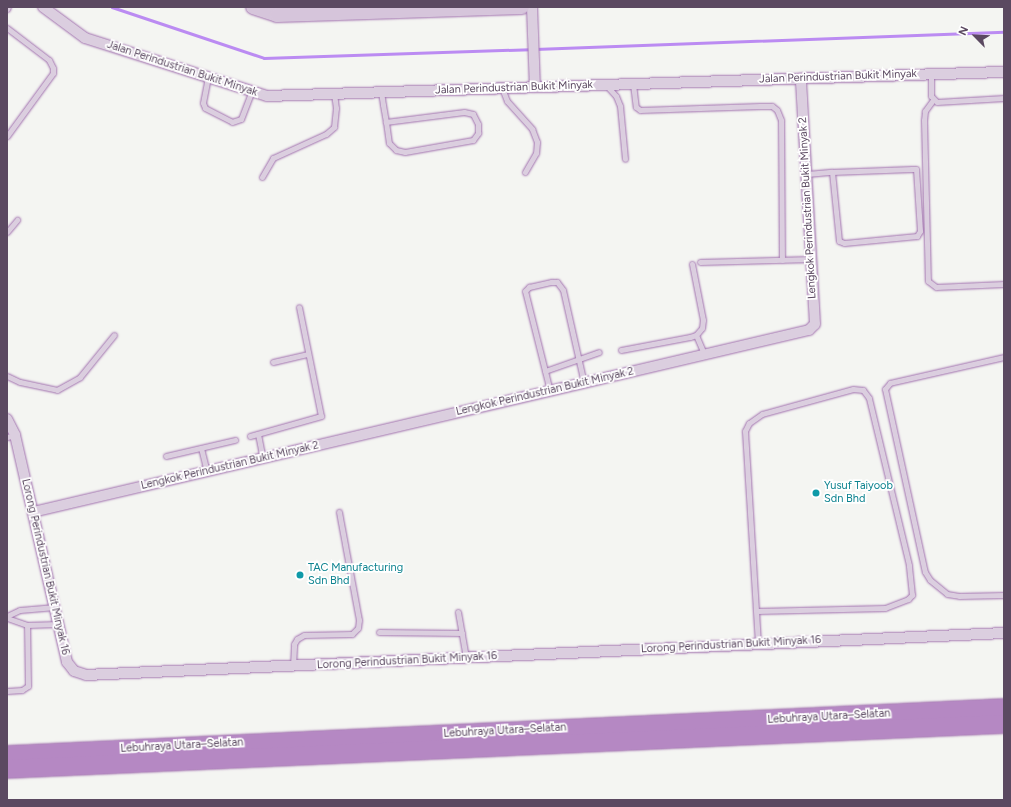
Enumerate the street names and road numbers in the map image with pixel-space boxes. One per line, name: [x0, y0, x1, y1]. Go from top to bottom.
street label: Jalan Perindustrian Bukit Minyak: [105, 38, 259, 100]
street label: Jalan Perindustrian Bukit Minyak: [759, 68, 917, 86]
street label: Jalan Perindustrian Bukit Minyak: [435, 79, 593, 97]
street label: Lengkok Perindustrian Bukit Minyak 2: [797, 117, 819, 299]
street label: Lengkok Perindustrian Bukit Minyak 2: [455, 365, 635, 419]
street label: Lengkok Perindustrian Bukit Minyak 2: [140, 439, 320, 493]
street label: Lorong Perindustrian Bukit Minyak 16: [18, 478, 72, 656]
street label: Lorong Perindustrian Bukit Minyak 16: [641, 634, 821, 656]
street label: Lorong Perindustrian Bukit Minyak 16: [317, 650, 497, 672]
street label: Lebuhraya Utara–Selatan: [767, 707, 891, 727]
street label: Lebuhraya Utara–Selatan: [443, 721, 567, 741]
street label: Lebuhraya Utara–Selatan: [120, 736, 244, 756]

